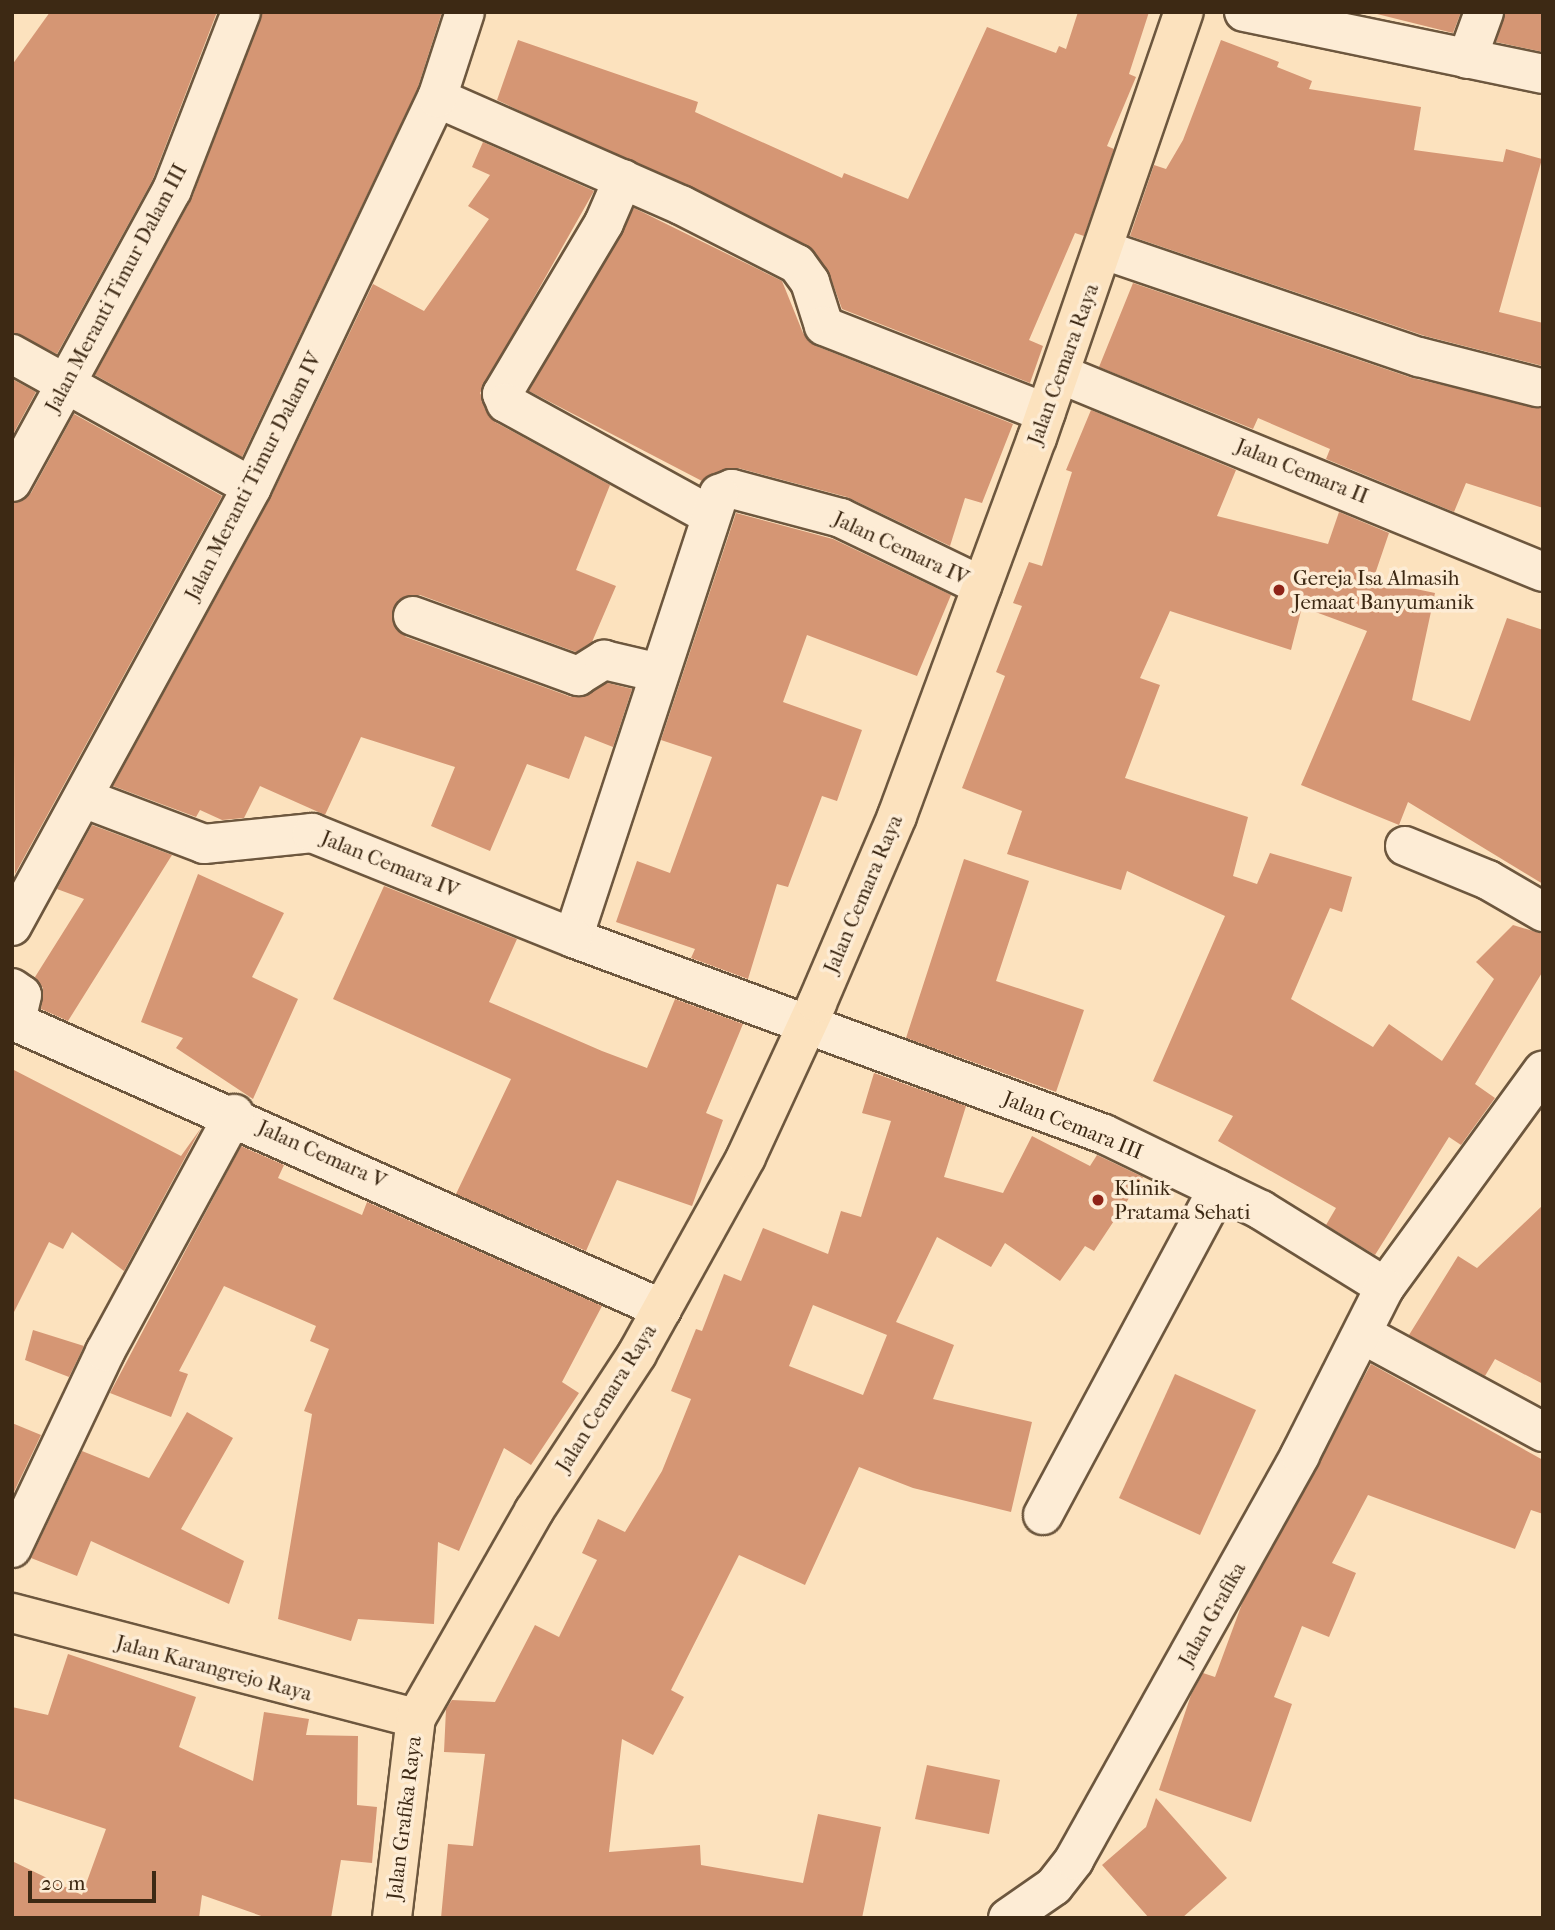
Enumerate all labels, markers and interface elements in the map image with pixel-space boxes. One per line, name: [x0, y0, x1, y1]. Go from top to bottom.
street label: Jalan Meranti Timur Dalam III: [40, 159, 192, 417]
street label: Jalan Cemara Raya: [1022, 280, 1104, 448]
street label: Jalan Meranti Timur Dalam IV: [179, 348, 327, 604]
street label: Jalan Cemara II: [1232, 433, 1372, 509]
street label: Jalan Cemara IV: [829, 506, 973, 590]
place label: Gereja Isa Almasih Jemaat Banyumanik: [1293, 565, 1474, 615]
marker: Gereja Isa Almasih Jemaat Banyumanik: [1271, 582, 1287, 598]
street label: Jalan Cemara Raya: [818, 811, 908, 977]
street label: Jalan Cemara IV: [318, 825, 462, 903]
street label: Jalan Cemara III: [999, 1085, 1147, 1165]
street label: Jalan Cemara V: [254, 1114, 390, 1194]
place label: Klinik Pratama Sehati: [1114, 1175, 1251, 1225]
marker: Klinik Pratama Sehati: [1088, 1190, 1108, 1210]
street label: Jalan Cemara Raya: [550, 1319, 662, 1477]
street label: Jalan Grafika: [1173, 1558, 1251, 1670]
street label: Jalan Karangrejo Raya: [113, 1630, 315, 1706]
street label: Jalan Grafika Raya: [381, 1735, 427, 1901]
scale bar: [32, 1856, 159, 1900]
text: 20 m: [41, 1871, 85, 1895]

